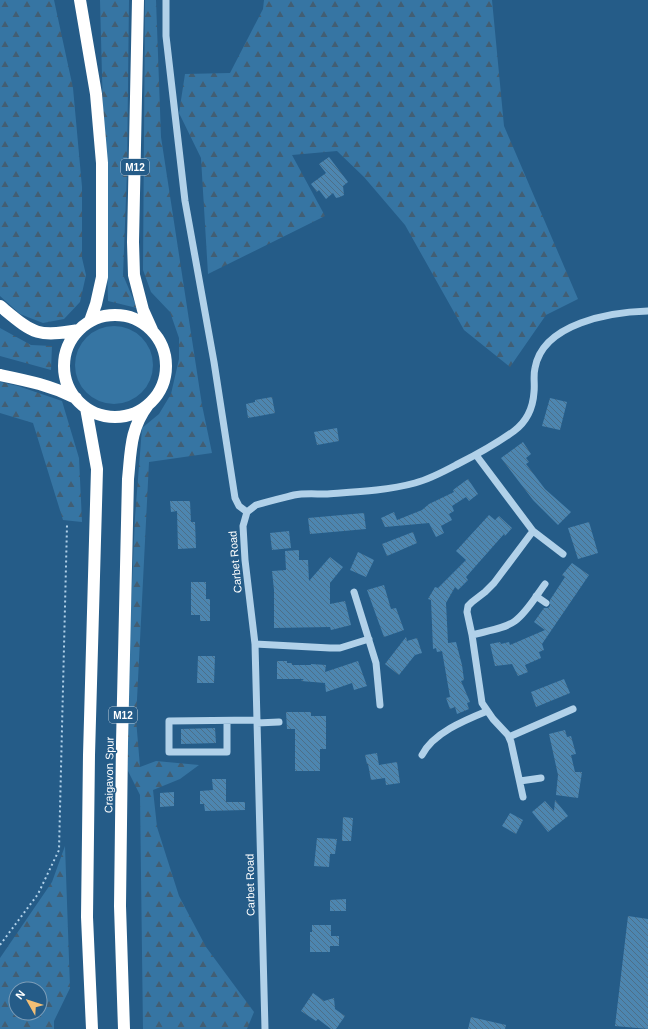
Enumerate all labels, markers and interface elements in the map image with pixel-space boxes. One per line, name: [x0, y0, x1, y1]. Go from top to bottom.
road number: M12: [121, 159, 149, 175]
street label: Carbet Road: [226, 530, 244, 594]
road number: M12: [109, 707, 137, 723]
street label: Craigavon Spur: [102, 736, 116, 813]
street label: Carbet Road: [243, 854, 257, 916]
north arrow: [8, 981, 48, 1021]
text: N: [13, 988, 27, 1002]

